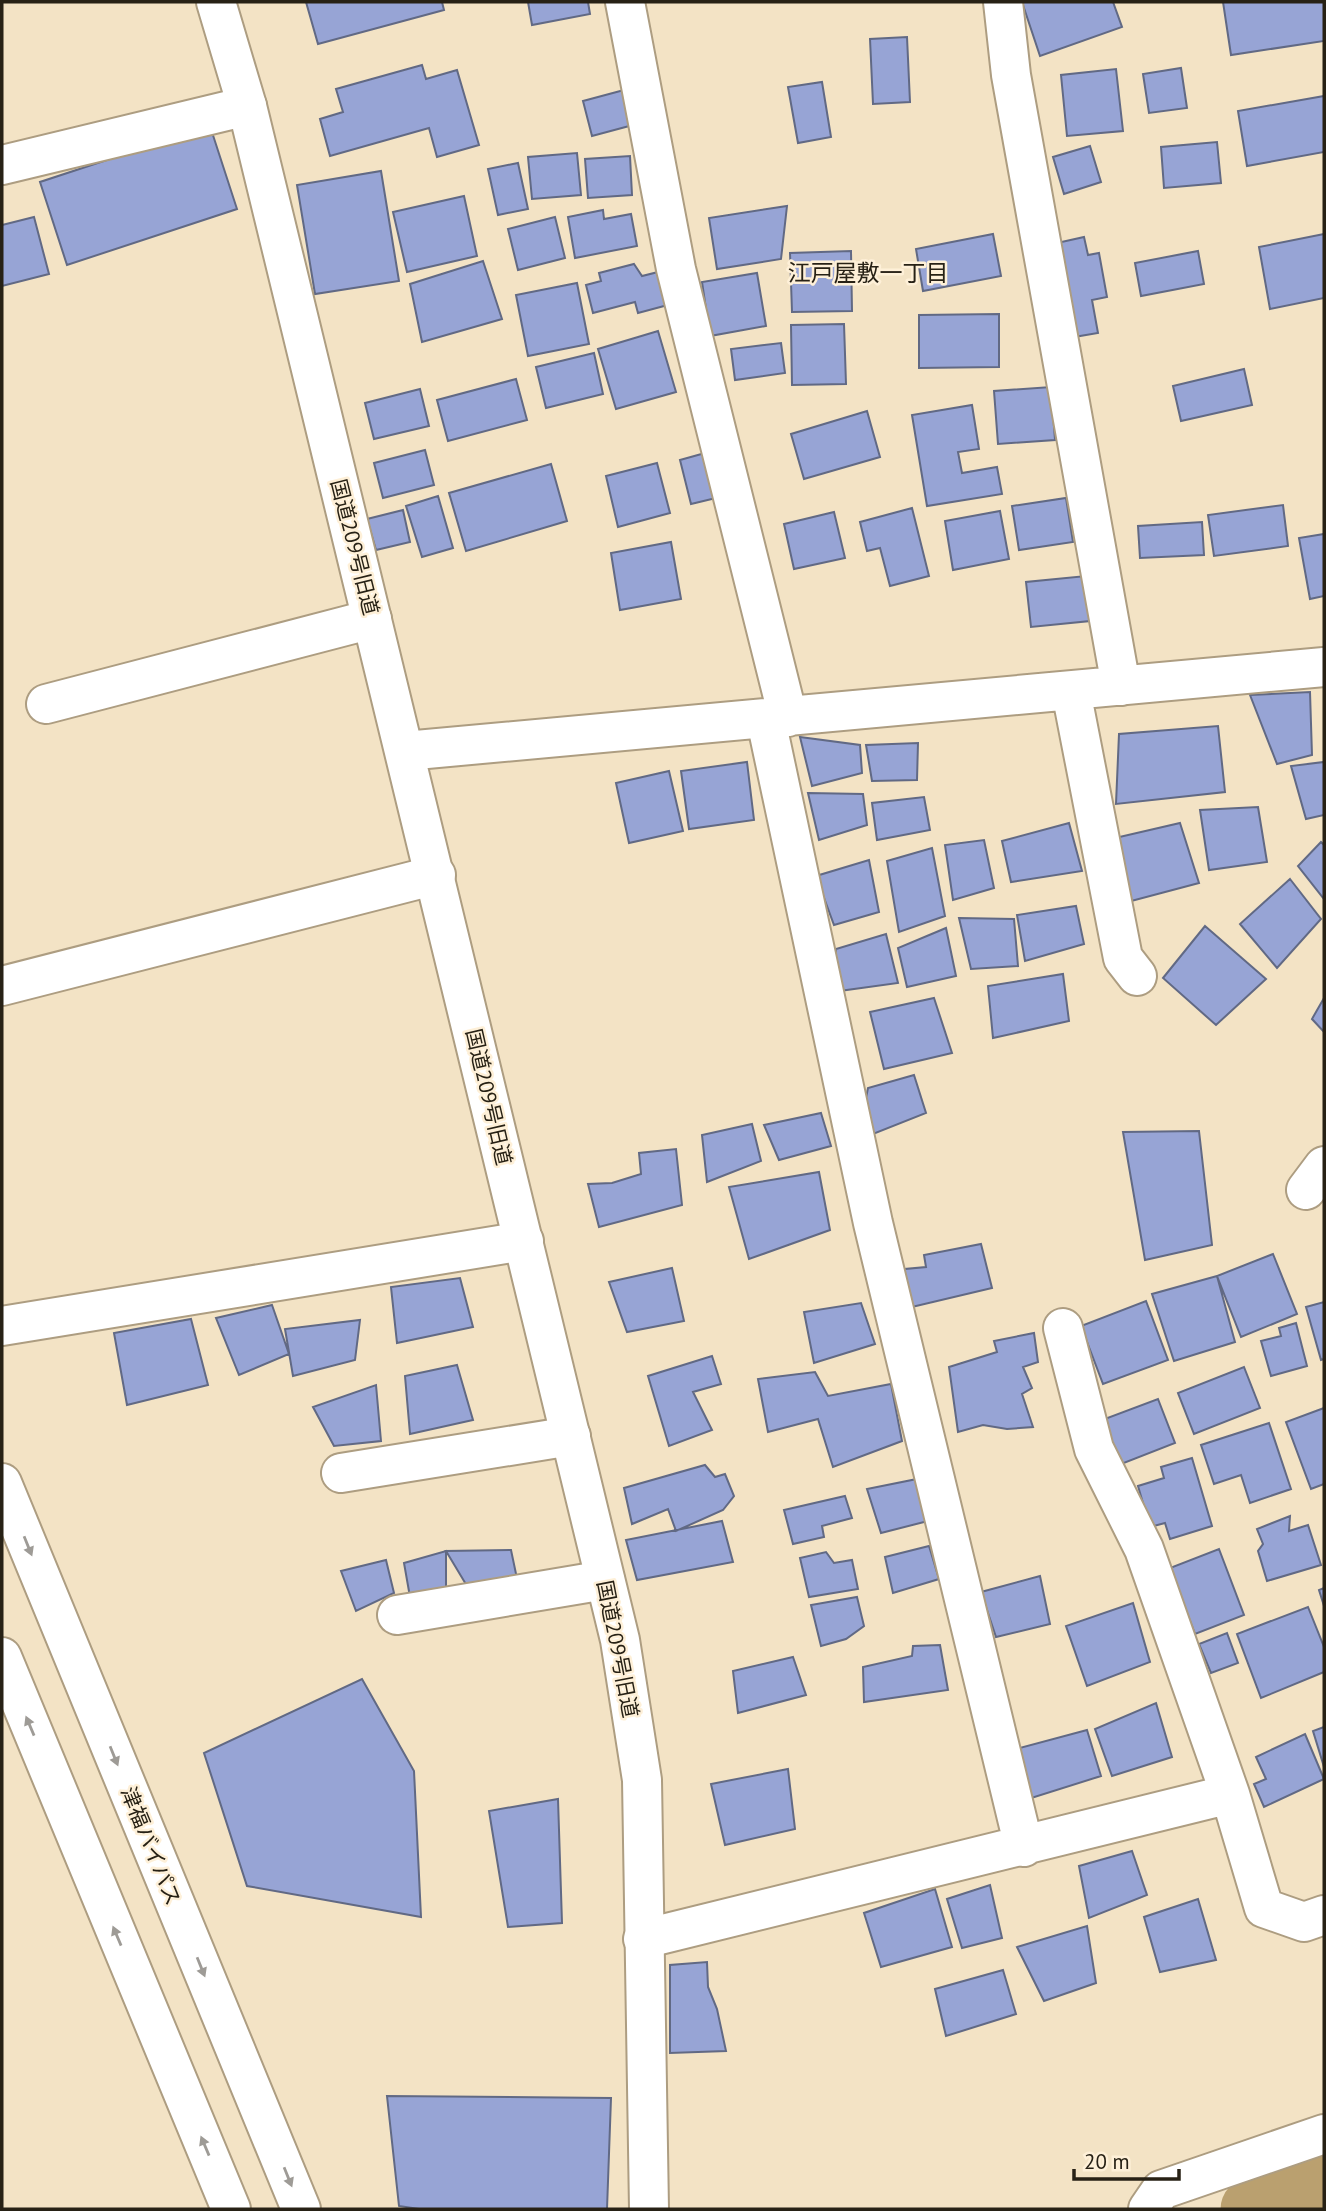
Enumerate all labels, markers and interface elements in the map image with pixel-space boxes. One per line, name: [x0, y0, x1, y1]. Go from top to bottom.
district label: 江戸屋敷一丁目: [788, 258, 949, 287]
street label: 国道209号旧道: [325, 476, 385, 618]
street label: 国道209号旧道: [460, 1026, 518, 1168]
one-way arrow: [22, 1535, 33, 1556]
street label: 国道209号旧道: [591, 1578, 645, 1720]
one-way arrow: [25, 1715, 36, 1736]
one-way arrow: [109, 1746, 120, 1767]
street label: 津福バイパス: [115, 1783, 187, 1909]
one-way arrow: [112, 1925, 123, 1946]
one-way arrow: [196, 1956, 207, 1977]
one-way arrow: [199, 2136, 210, 2157]
scale bar: [1074, 2138, 1179, 2182]
text: 20 m: [1084, 2148, 1130, 2175]
one-way arrow: [282, 2167, 293, 2188]

